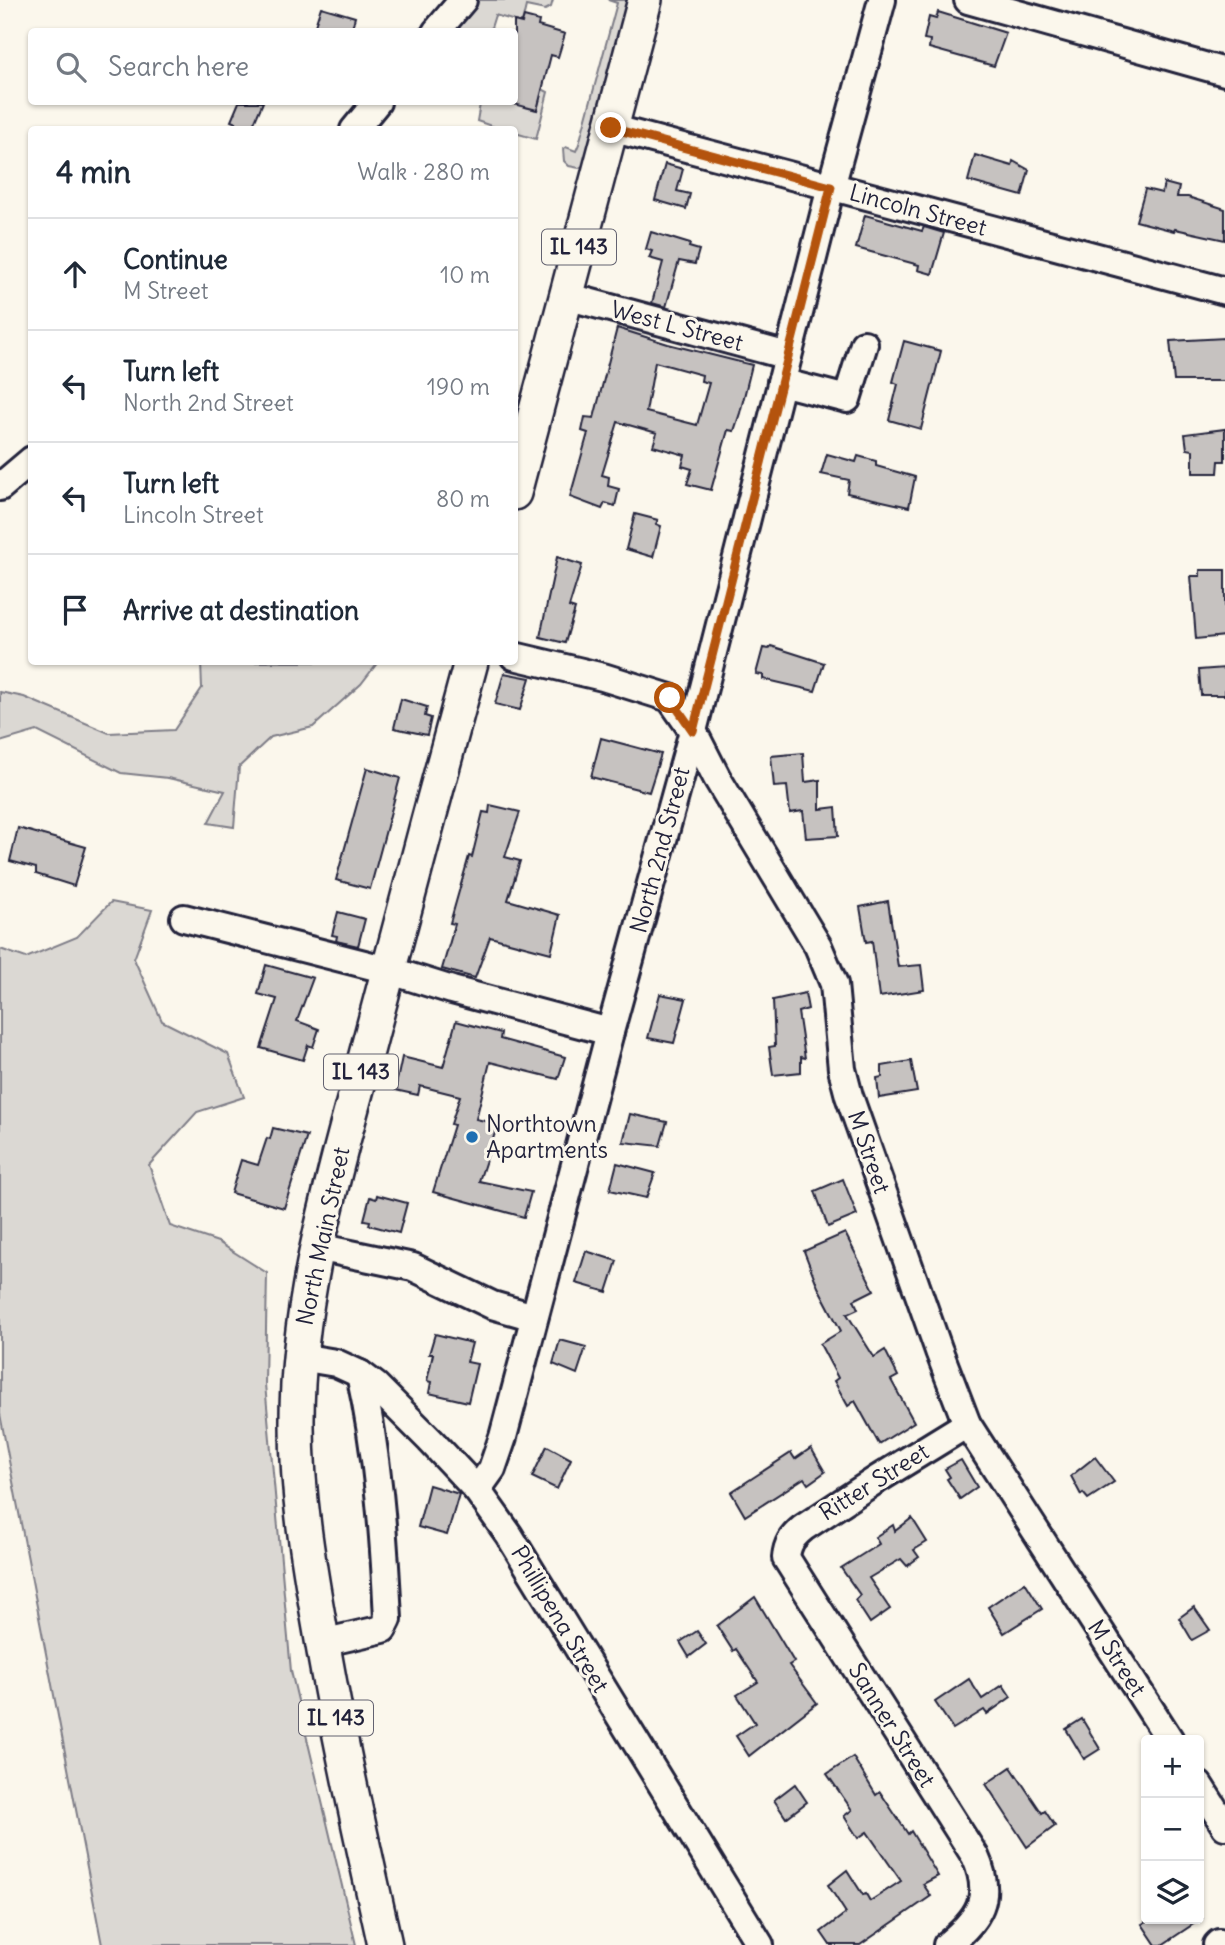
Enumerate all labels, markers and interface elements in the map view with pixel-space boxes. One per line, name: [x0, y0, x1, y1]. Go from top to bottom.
search box: [28, 28, 518, 105]
icon: search: [52, 48, 90, 86]
text: Search here: [108, 50, 249, 83]
route end: [595, 112, 626, 143]
text: 4 min: [56, 153, 131, 191]
text: Walk · 280 m: [357, 157, 490, 186]
street label: Lincoln Street: [846, 177, 990, 242]
road number: IL 143: [542, 230, 616, 264]
text: Continue: [123, 243, 228, 276]
icon: ahead: [56, 255, 94, 293]
text: 10 m: [440, 260, 490, 289]
text: M Street: [123, 276, 209, 305]
street label: West L Street: [608, 294, 747, 357]
text: Turn left: [123, 355, 219, 388]
icon: left: [56, 367, 94, 405]
text: 190 m: [427, 372, 490, 401]
text: North 2nd Street: [123, 388, 294, 417]
text: Turn left: [123, 467, 219, 500]
icon: left: [56, 479, 94, 517]
text: 80 m: [436, 484, 490, 513]
text: Lincoln Street: [123, 500, 264, 529]
icon: arrive: [56, 591, 94, 629]
text: Arrive at destination: [123, 594, 359, 627]
route start: [654, 682, 685, 713]
street label: North 2nd Street: [623, 763, 696, 936]
road number: IL 143: [324, 1054, 398, 1090]
street label: M Street: [842, 1107, 897, 1197]
place label: Northtown Apartments: [486, 1109, 608, 1164]
marker: Northtown Apartments: [464, 1129, 480, 1145]
street label: North Main Street: [289, 1144, 356, 1328]
street label: Ritter Street: [814, 1436, 934, 1527]
street label: Phillipena Street: [505, 1540, 616, 1698]
street label: M Street: [1082, 1614, 1153, 1702]
street label: Sanner Street: [843, 1657, 942, 1792]
road number: IL 143: [299, 1700, 373, 1736]
map controls: [1141, 1735, 1204, 1924]
button: +: [1141, 1735, 1204, 1798]
button: −: [1141, 1798, 1204, 1861]
button: layers: [1141, 1861, 1204, 1924]

